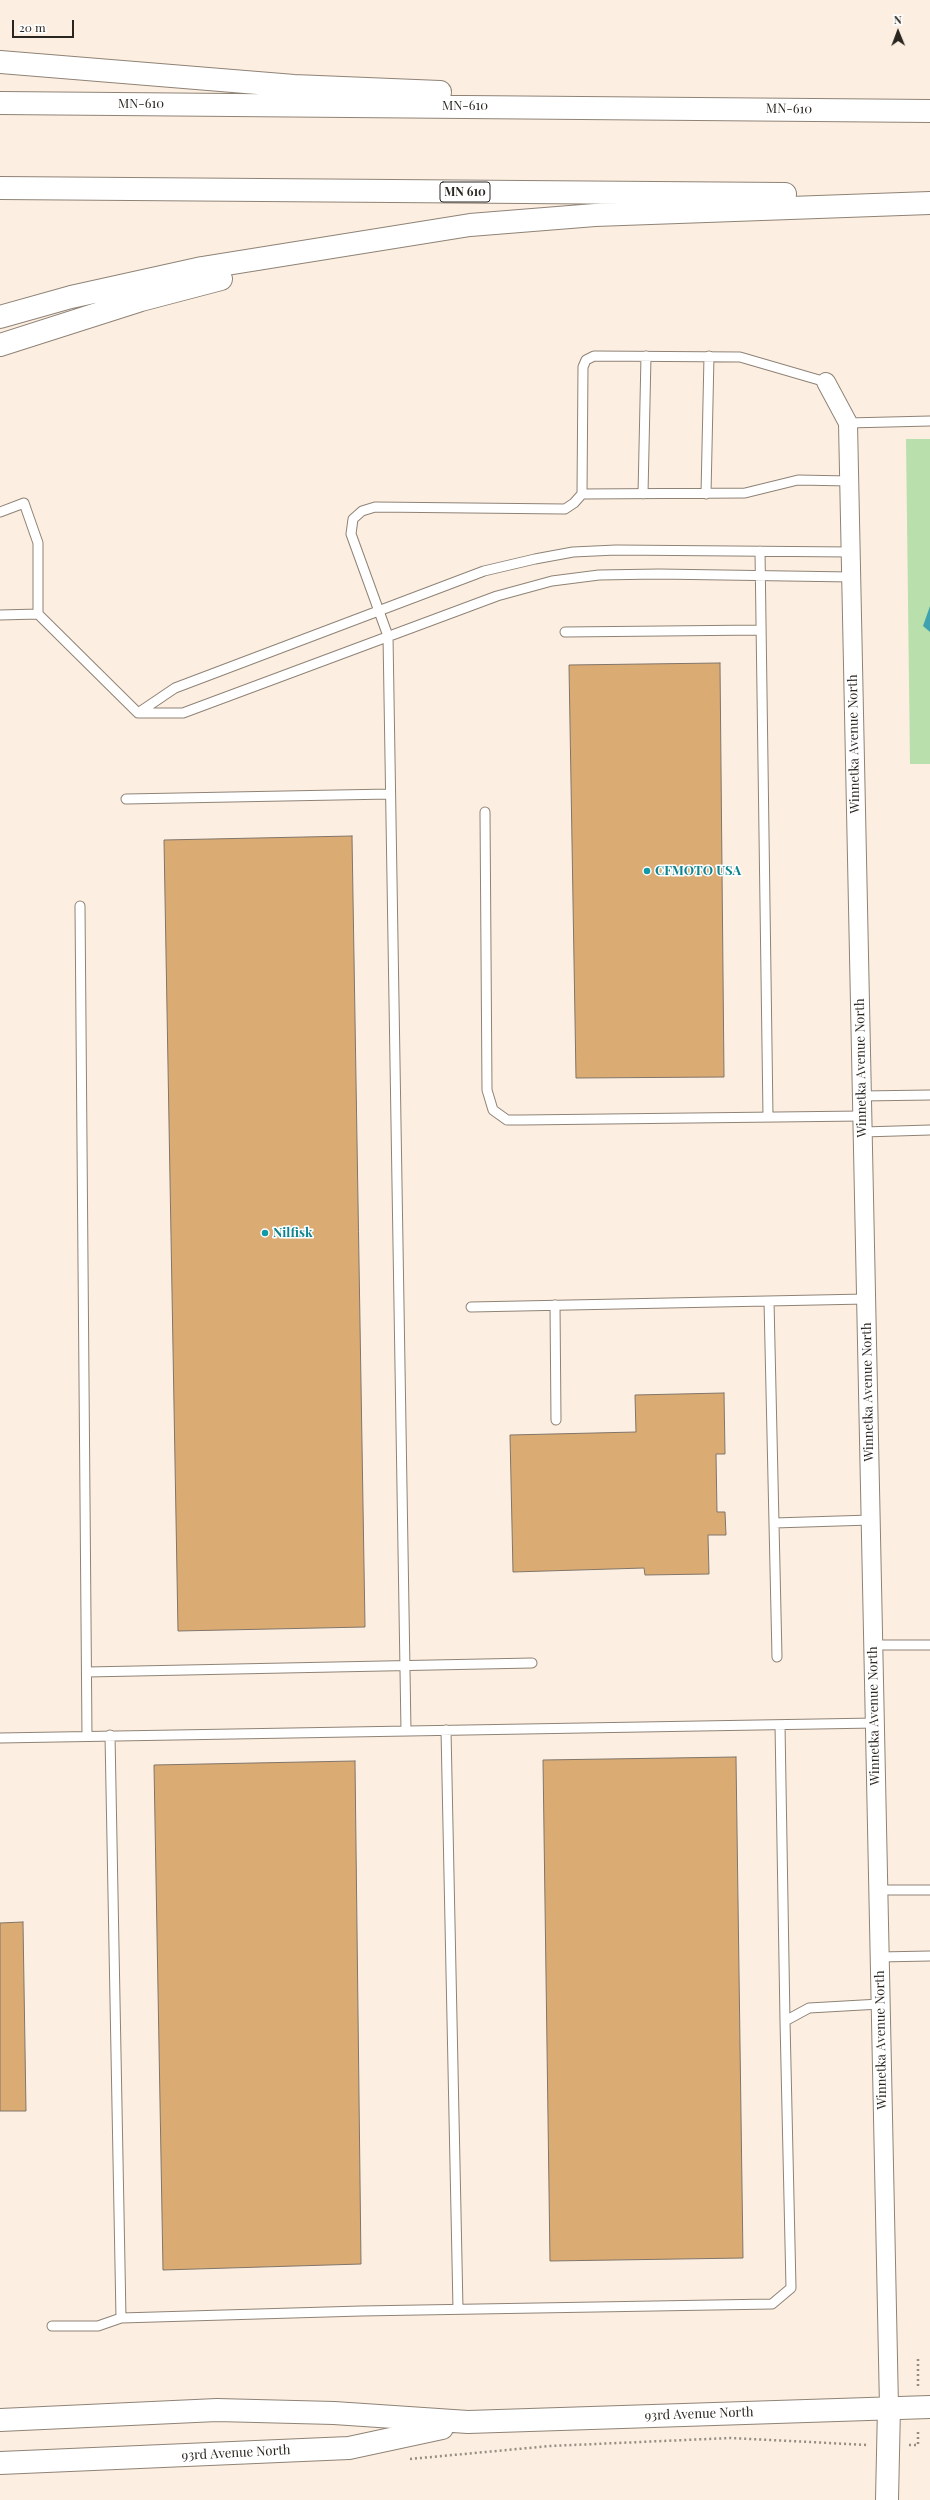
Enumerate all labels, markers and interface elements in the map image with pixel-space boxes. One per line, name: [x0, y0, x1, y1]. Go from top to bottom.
scale bar: [14, 12, 76, 38]
north arrow: [878, 12, 918, 52]
text: N: [894, 12, 902, 27]
text: 20 m: [19, 19, 46, 35]
street label: MN-610: [118, 96, 164, 112]
street label: MN-610: [442, 98, 488, 114]
street label: MN-610: [766, 101, 812, 117]
road number: MN 610: [440, 182, 490, 202]
street label: Winnetka Avenue North: [845, 674, 863, 814]
place label: CFMOTO USA: [655, 863, 741, 879]
marker: CFMOTO USA: [642, 866, 652, 876]
street label: Winnetka Avenue North: [852, 998, 870, 1138]
place label: Nilfisk: [273, 1225, 313, 1241]
marker: Nilfisk: [260, 1228, 270, 1238]
street label: Winnetka Avenue North: [859, 1322, 877, 1462]
street label: Winnetka Avenue North: [865, 1646, 883, 1786]
street label: Winnetka Avenue North: [872, 1970, 890, 2110]
street label: 93rd Avenue North: [644, 2404, 754, 2424]
street label: 93rd Avenue North: [181, 2442, 291, 2464]

